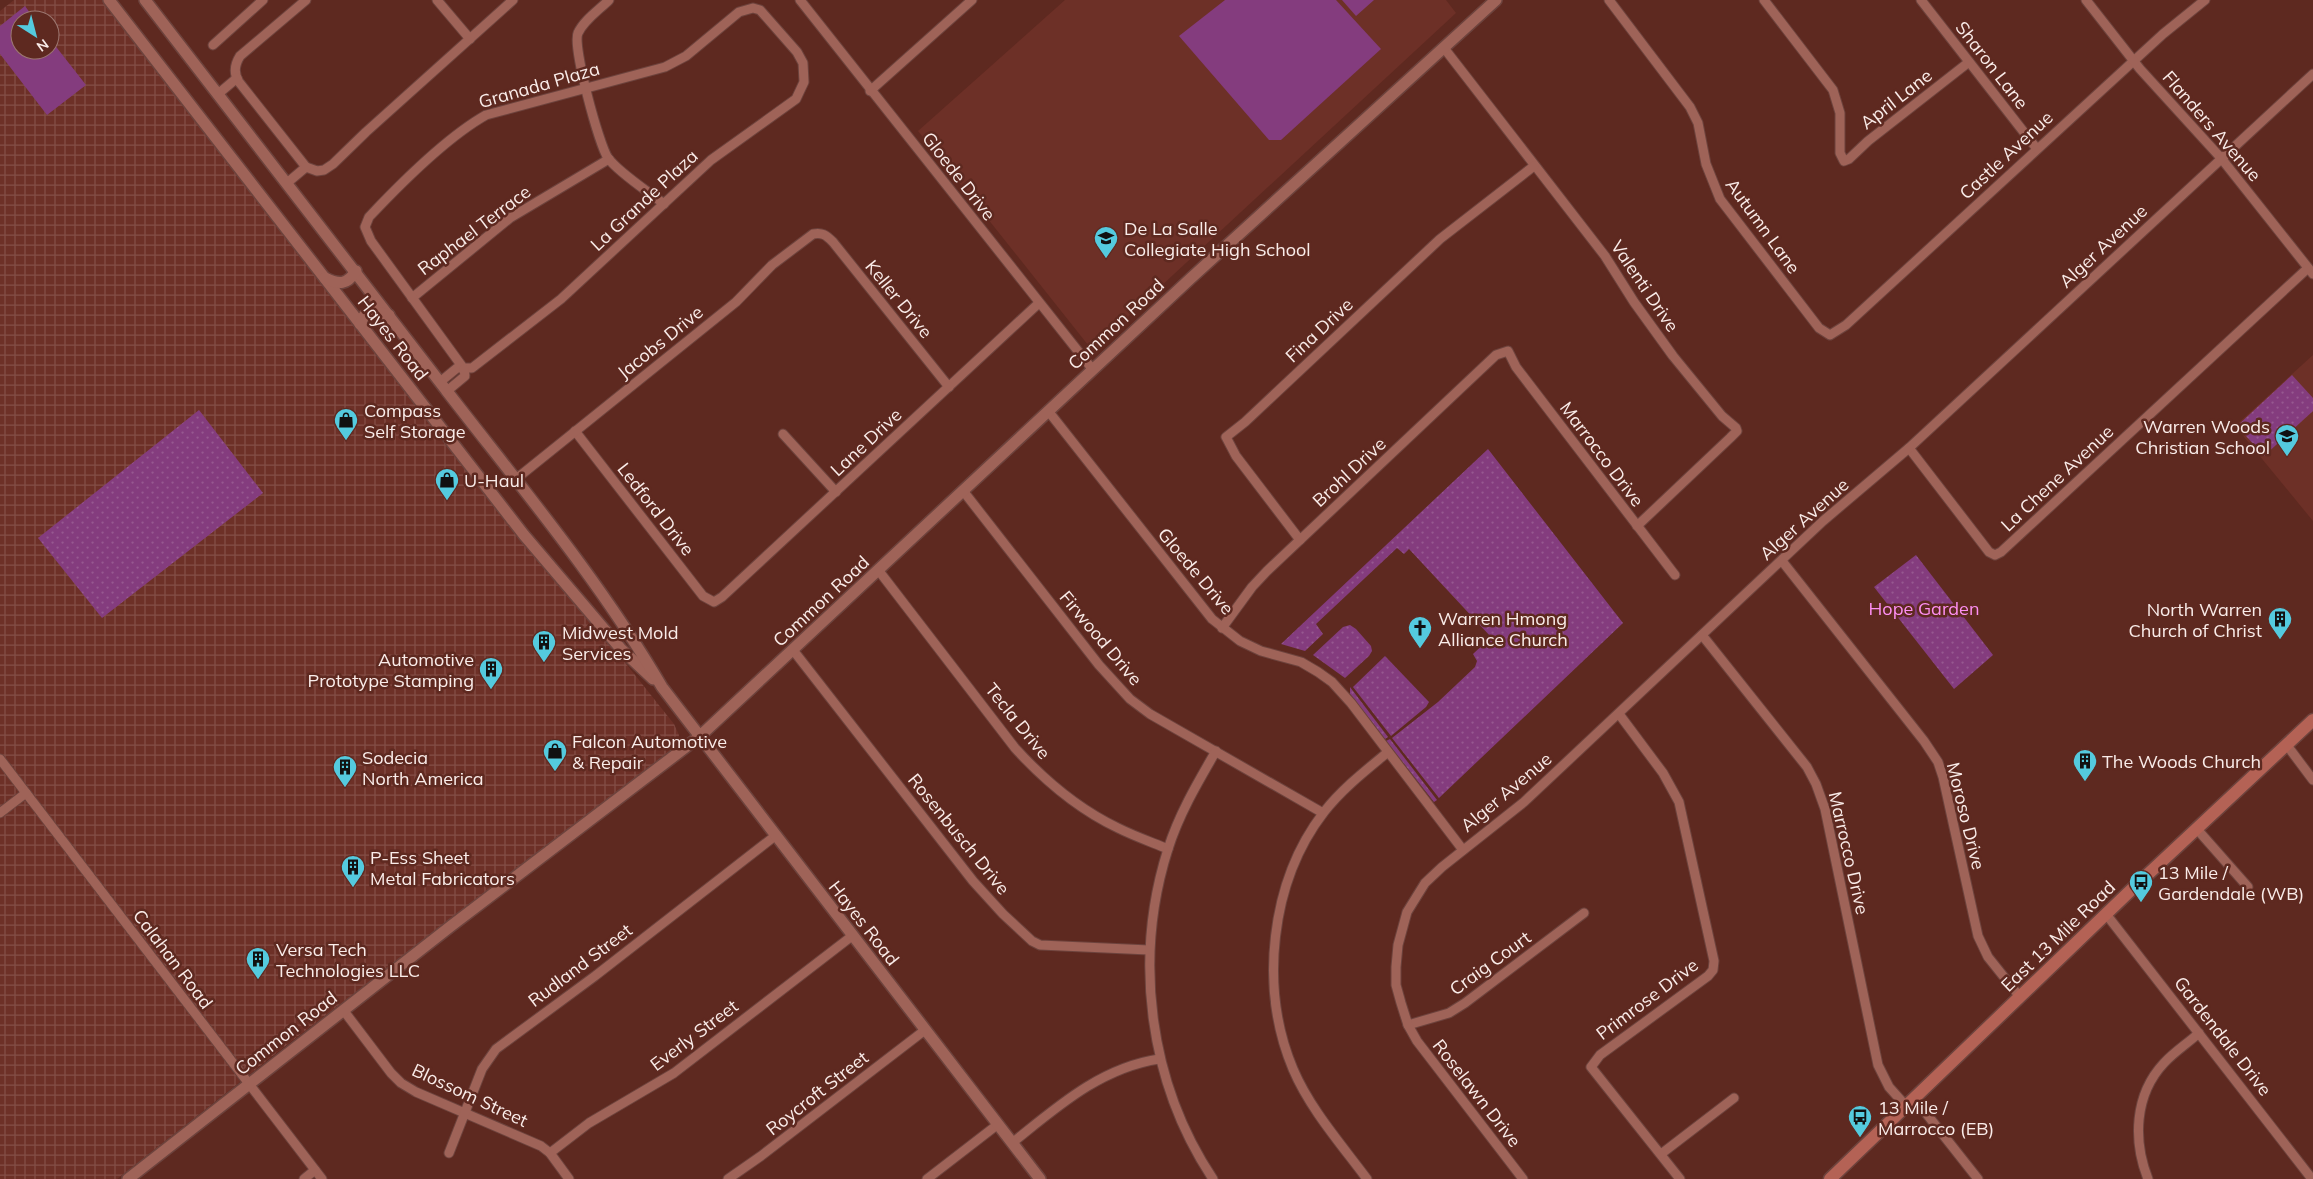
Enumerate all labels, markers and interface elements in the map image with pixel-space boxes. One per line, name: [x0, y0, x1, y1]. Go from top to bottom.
north arrow: [10, 10, 60, 60]
street label: Sharon Lane: [1950, 16, 2034, 114]
text: N: [33, 35, 52, 56]
street label: Granada Plaza: [476, 57, 602, 113]
street label: April Lane: [1856, 64, 1936, 134]
street label: Flanders Avenue: [2158, 66, 2266, 186]
street label: Castle Avenue: [1954, 106, 2058, 204]
street label: Gloede Drive: [917, 127, 1001, 225]
street label: La Grande Plaza: [586, 144, 702, 256]
street label: Autumn Lane: [1721, 174, 1805, 278]
street label: Raphael Terrace: [413, 180, 535, 280]
street label: Alger Avenue: [2054, 199, 2152, 293]
place label: De La Salle Collegiate High School: [1124, 217, 1311, 261]
school or university icon: De La Salle Collegiate High School: [1093, 225, 1119, 259]
street label: Valenti Drive: [1606, 236, 1684, 336]
street label: Keller Drive: [860, 255, 938, 343]
street label: Common Road: [1063, 274, 1169, 374]
street label: Hayes Road: [353, 291, 433, 385]
street label: Fina Drive: [1280, 293, 1358, 367]
street label: Jacobs Drive: [612, 300, 708, 384]
street label: Marrocco Drive: [1555, 397, 1649, 511]
place label: Compass Self Storage: [364, 399, 466, 443]
street label: Lane Drive: [826, 403, 906, 481]
shop icon: Compass Self Storage: [333, 407, 359, 441]
place label: Warren Woods Christian School: [2135, 415, 2270, 459]
street label: La Chene Avenue: [1996, 420, 2118, 536]
school or university icon: Warren Woods Christian School: [2274, 423, 2300, 457]
street label: Brohl Drive: [1308, 432, 1390, 512]
street label: Ledford Drive: [613, 458, 699, 560]
shop icon: U-Haul: [434, 467, 460, 501]
place label: U-Haul: [464, 469, 524, 492]
street label: Alger Avenue: [1755, 473, 1853, 565]
street label: Gloede Drive: [1153, 523, 1239, 619]
street label: Common Road: [768, 551, 874, 651]
street label: Firwood Drive: [1055, 586, 1147, 690]
park label: Hope Garden: [1869, 597, 1979, 620]
place label: North Warren Church of Christ: [2128, 598, 2262, 642]
building icon: North Warren Church of Christ: [2267, 606, 2293, 640]
place label: Warren Hmong Alliance Church: [1438, 607, 1568, 651]
church icon: Warren Hmong Alliance Church: [1407, 615, 1433, 649]
place label: Midwest Mold Services: [562, 621, 678, 665]
building icon: Midwest Mold Services: [531, 629, 557, 663]
place label: Automotive Prototype Stamping: [308, 648, 474, 692]
building icon: Automotive Prototype Stamping: [478, 656, 504, 690]
street label: Tecla Drive: [980, 678, 1056, 764]
place label: Falcon Automotive & Repair: [572, 730, 727, 774]
shop icon: Falcon Automotive & Repair: [542, 738, 568, 772]
place label: Sodecia North America: [362, 746, 484, 790]
street label: Alger Avenue: [1456, 747, 1556, 837]
building icon: The Woods Church: [2072, 748, 2098, 782]
place label: The Woods Church: [2102, 750, 2261, 773]
building icon: Sodecia North America: [332, 754, 358, 788]
street label: Moroso Drive: [1942, 760, 1990, 872]
street label: Rosenbusch Drive: [903, 769, 1015, 899]
street label: Marrocco Drive: [1824, 789, 1874, 917]
place label: P-Ess Sheet Metal Fabricators: [370, 846, 515, 890]
building icon: P-Ess Sheet Metal Fabricators: [340, 854, 366, 888]
place label: 13 Mile / Gardendale (WB): [2158, 861, 2304, 905]
bus stop icon: 13 Mile / Gardendale (WB): [2128, 869, 2154, 903]
street label: Hayes Road: [824, 876, 904, 970]
street label: East 13 Mile Road: [1996, 876, 2120, 996]
street label: Calahan Road: [128, 905, 218, 1013]
street label: Rudland Street: [523, 918, 637, 1012]
street label: Craig Court: [1445, 926, 1535, 1000]
place label: Versa Tech Technologies LLC: [276, 938, 420, 982]
building icon: Versa Tech Technologies LLC: [245, 946, 271, 980]
street label: Primrose Drive: [1591, 953, 1703, 1045]
street label: Gardendale Drive: [2169, 972, 2277, 1100]
street label: Common Road: [230, 986, 342, 1080]
street label: Everly Street: [645, 994, 743, 1076]
street label: Roselawn Drive: [1428, 1034, 1526, 1152]
street label: Roycroft Street: [761, 1046, 873, 1140]
street label: Blossom Street: [408, 1058, 532, 1132]
place label: 13 Mile / Marrocco (EB): [1878, 1096, 1994, 1140]
bus stop icon: 13 Mile / Marrocco (EB): [1847, 1104, 1873, 1138]

